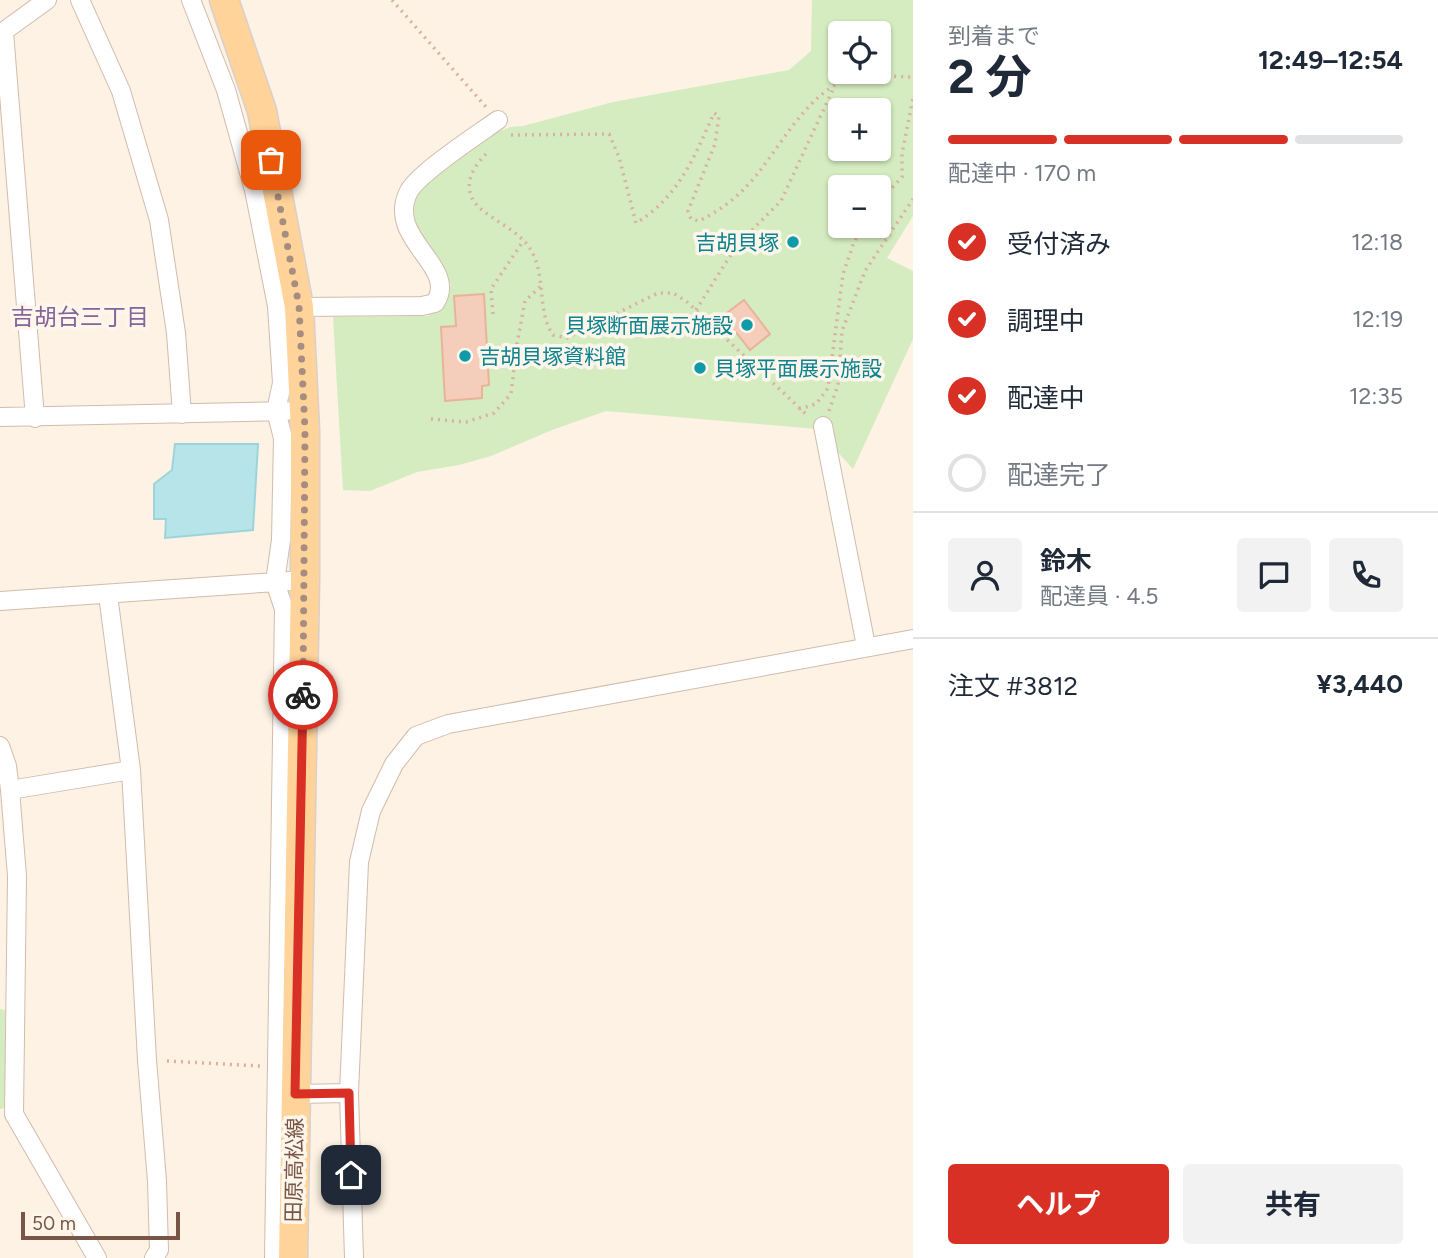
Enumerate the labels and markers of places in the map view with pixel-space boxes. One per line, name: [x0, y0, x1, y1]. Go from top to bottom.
pin: [241, 130, 301, 190]
place label: 吉胡貝塚: [695, 230, 779, 255]
marker: 吉胡貝塚: [785, 234, 801, 250]
place label: 貝塚断面展示施設: [565, 313, 733, 338]
marker: 貝塚断面展示施設: [739, 317, 755, 333]
place label: 吉胡貝塚資料館: [479, 344, 626, 369]
marker: 吉胡貝塚資料館: [457, 348, 473, 364]
place label: 貝塚平面展示施設: [714, 356, 882, 381]
marker: 貝塚平面展示施設: [692, 360, 708, 376]
pin: [321, 1145, 381, 1205]

